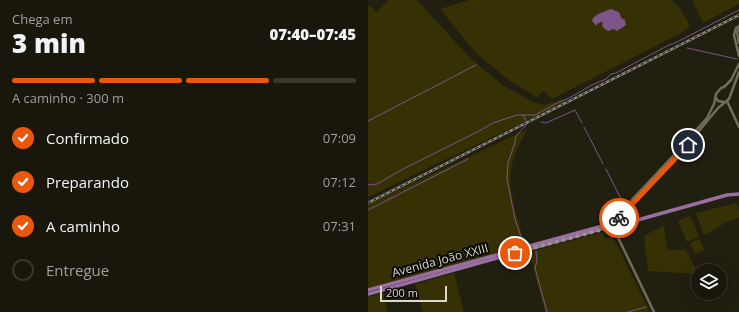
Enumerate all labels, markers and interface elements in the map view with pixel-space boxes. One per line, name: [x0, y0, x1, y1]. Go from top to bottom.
text: Chega em: [12, 10, 72, 28]
text: 07:40–07:45: [270, 24, 356, 44]
text: 3 min: [12, 25, 86, 61]
text: A caminho · 300 m: [12, 89, 124, 107]
icon: check: [12, 127, 34, 149]
text: Confirmado: [46, 128, 129, 148]
pin: [671, 128, 705, 162]
text: 07:09: [323, 129, 356, 147]
icon: home: [677, 134, 699, 156]
icon: check: [12, 171, 34, 193]
text: Preparando: [46, 172, 129, 192]
text: 07:12: [323, 173, 356, 191]
courier: [599, 198, 639, 238]
icon: bike: [608, 207, 630, 229]
icon: check: [12, 215, 34, 237]
text: A caminho: [46, 216, 120, 236]
text: 07:31: [323, 217, 356, 235]
pin: [498, 236, 532, 270]
street label: Avenida João XXIII: [390, 239, 490, 281]
icon: bag: [504, 242, 526, 264]
text: Entregue: [46, 260, 109, 280]
map controls: [691, 264, 727, 300]
button: layers: [691, 264, 727, 300]
scale bar: [380, 284, 447, 303]
text: 200 m: [386, 285, 418, 300]

